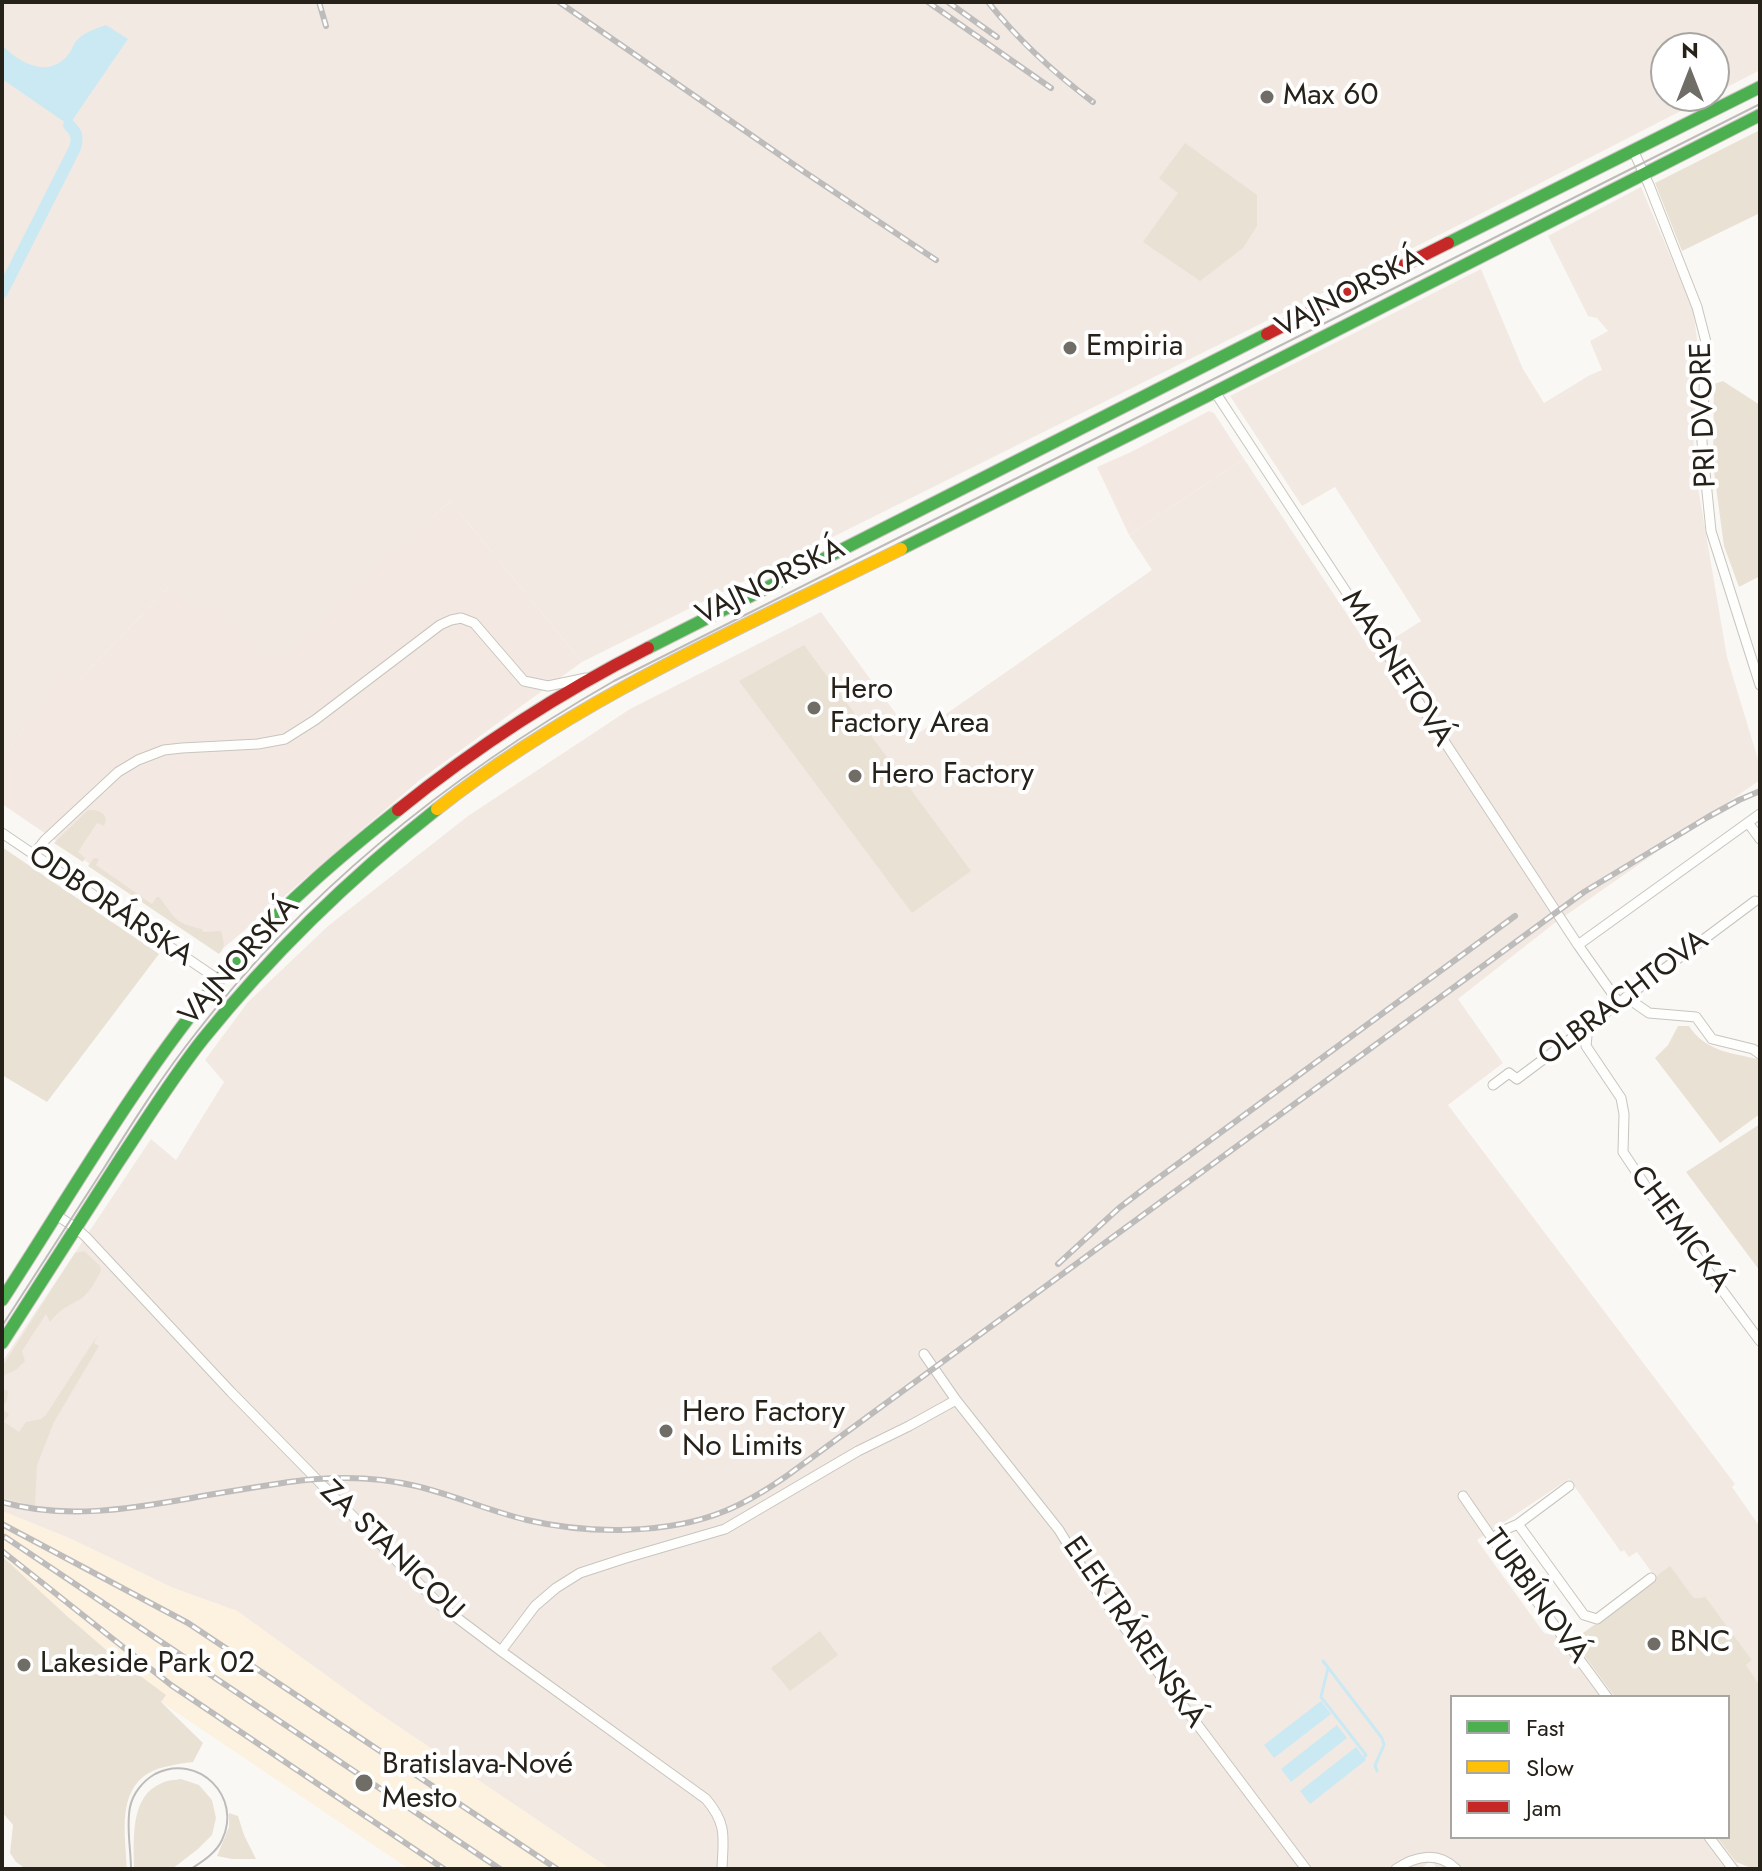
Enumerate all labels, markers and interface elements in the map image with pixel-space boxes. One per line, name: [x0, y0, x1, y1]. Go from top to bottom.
north arrow: [1650, 32, 1730, 112]
text: N: [1681, 34, 1699, 66]
place label: Max 60: [1283, 79, 1379, 115]
marker: Max 60: [1258, 88, 1276, 106]
street label: VAJNORSKÁ: [1270, 241, 1430, 347]
place label: Empiria: [1086, 330, 1183, 366]
marker: Empiria: [1061, 339, 1079, 357]
street label: PRI DVORE: [1684, 342, 1726, 488]
street label: VAJNORSKÁ: [691, 532, 851, 634]
street label: MAGNETOVÁ: [1332, 585, 1460, 753]
place label: Hero Factory Area: [830, 673, 989, 744]
marker: Hero Factory Area: [805, 699, 823, 717]
place label: Hero Factory: [871, 758, 1034, 794]
marker: Hero Factory: [846, 767, 864, 785]
street label: ODBORÁRSKA: [21, 839, 199, 975]
street label: VAJNORSKÁ: [173, 890, 307, 1034]
street label: OLBRACHTOVA: [1532, 923, 1716, 1075]
street label: CHEMICKÁ: [1621, 1160, 1737, 1300]
place label: Hero Factory No Limits: [682, 1396, 845, 1466]
marker: Hero Factory No Limits: [657, 1422, 675, 1440]
street label: ZA STANICOU: [312, 1474, 470, 1630]
street label: TURBÍNOVÁ: [1475, 1523, 1595, 1671]
street label: ELEKTRÁRENSKÁ: [1054, 1531, 1212, 1735]
place label: BNC: [1670, 1626, 1731, 1662]
marker: BNC: [1645, 1635, 1663, 1653]
place label: Lakeside Park 02: [40, 1647, 255, 1683]
marker: Lakeside Park 02: [15, 1656, 33, 1674]
legend: [1450, 1695, 1730, 1839]
text: Fast: [1526, 1710, 1564, 1745]
place label: Bratislava-Nové Mesto: [382, 1748, 573, 1818]
text: Slow: [1526, 1750, 1574, 1785]
marker: Bratislava-Nové Mesto: [353, 1772, 375, 1794]
text: Jam: [1526, 1790, 1562, 1825]

